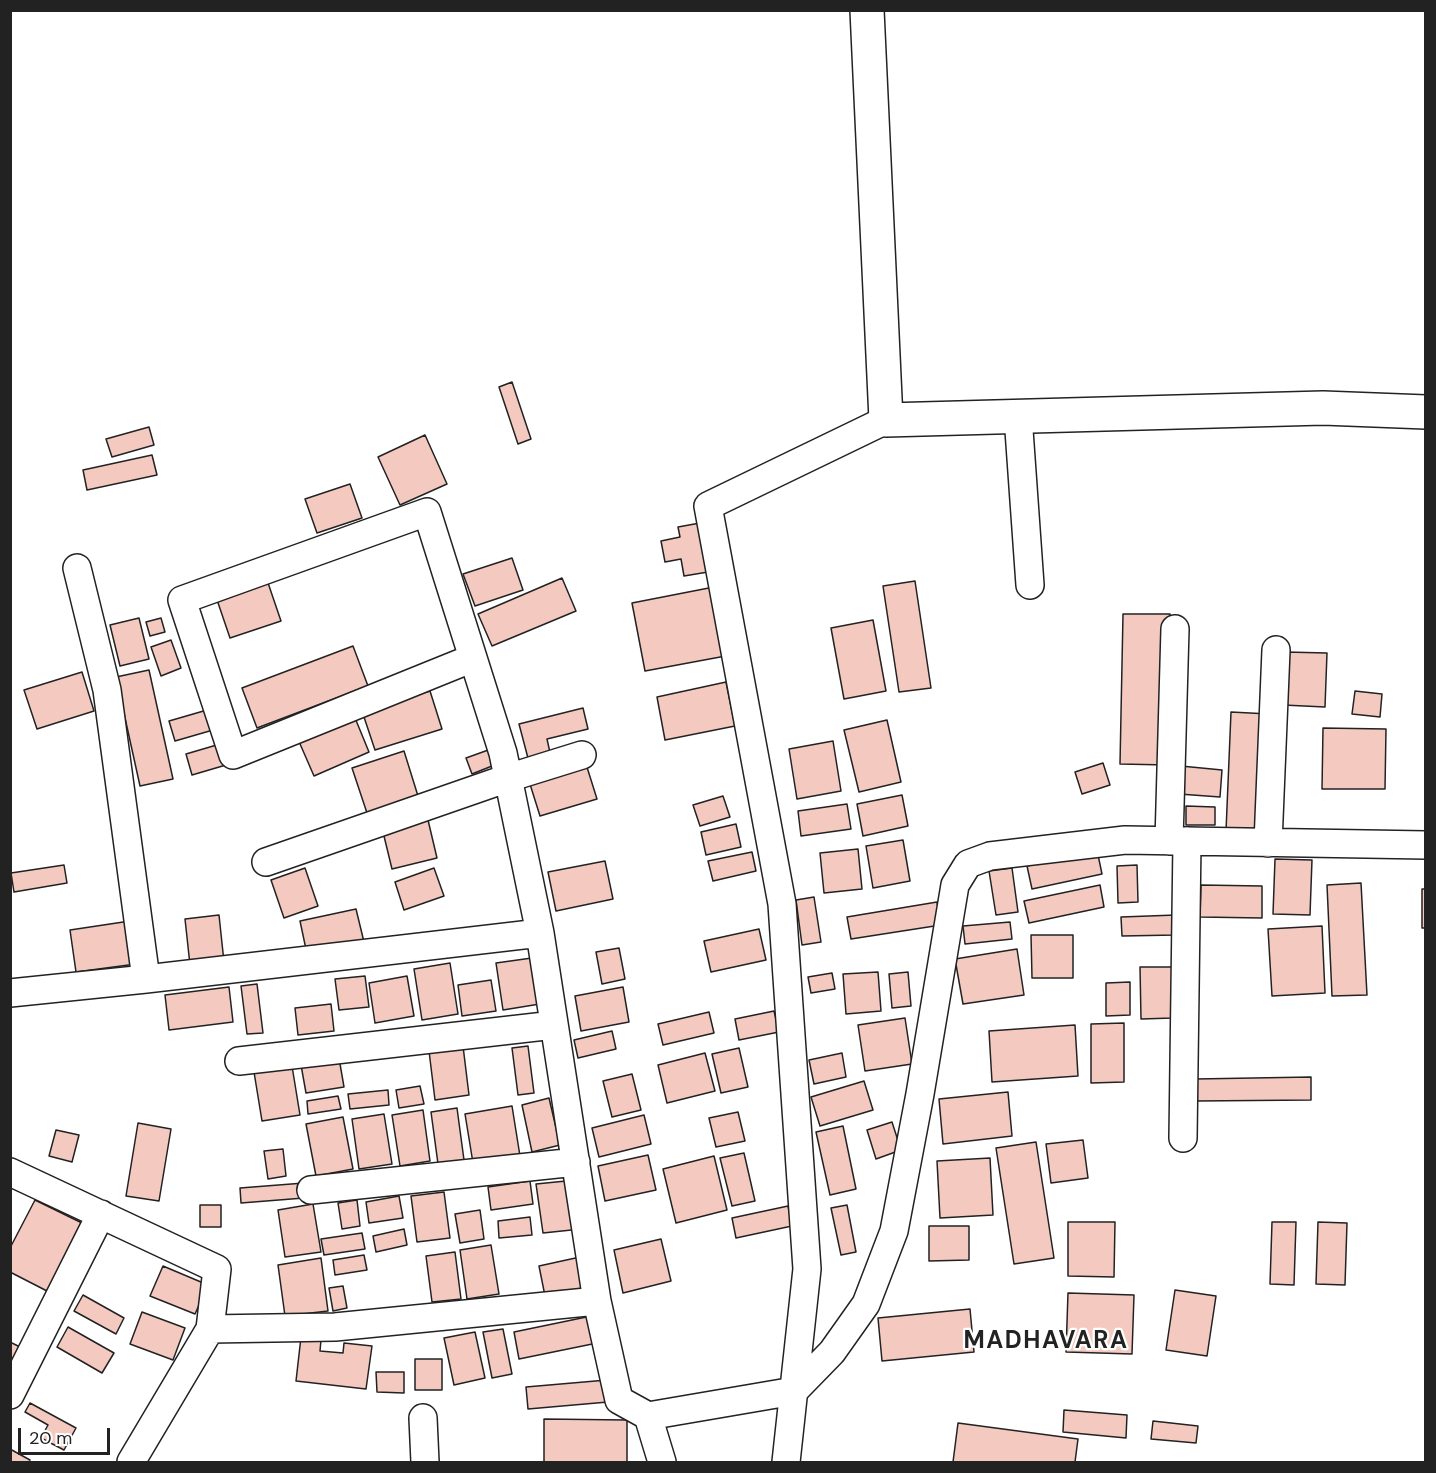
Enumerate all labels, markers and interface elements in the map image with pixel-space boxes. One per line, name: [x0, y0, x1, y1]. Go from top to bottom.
district label: MADHAVARA: [964, 1328, 1128, 1356]
scale bar: [21, 1416, 112, 1454]
text: 20 m: [29, 1426, 72, 1450]

